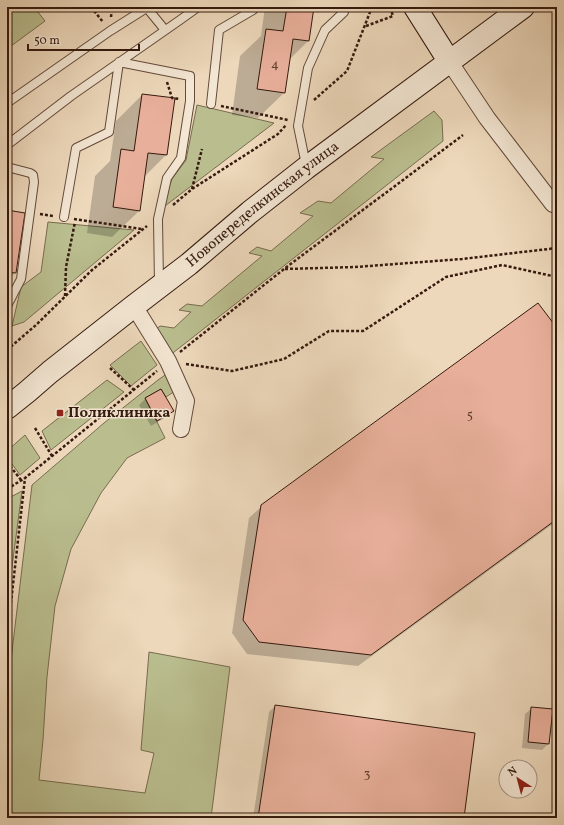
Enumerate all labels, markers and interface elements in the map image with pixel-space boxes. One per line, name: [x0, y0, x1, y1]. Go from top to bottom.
scale bar: [28, 26, 139, 52]
text: 50 m: [34, 33, 60, 49]
house number: 4: [271, 56, 279, 74]
street label: Новопеределкинская улица: [182, 136, 344, 272]
place label: Поликлиника: [68, 403, 171, 424]
house number: 5: [467, 407, 473, 425]
marker: Поликлиника: [55, 408, 65, 418]
north arrow: [498, 759, 538, 799]
text: N: [505, 764, 521, 781]
house number: 3: [364, 766, 371, 784]

